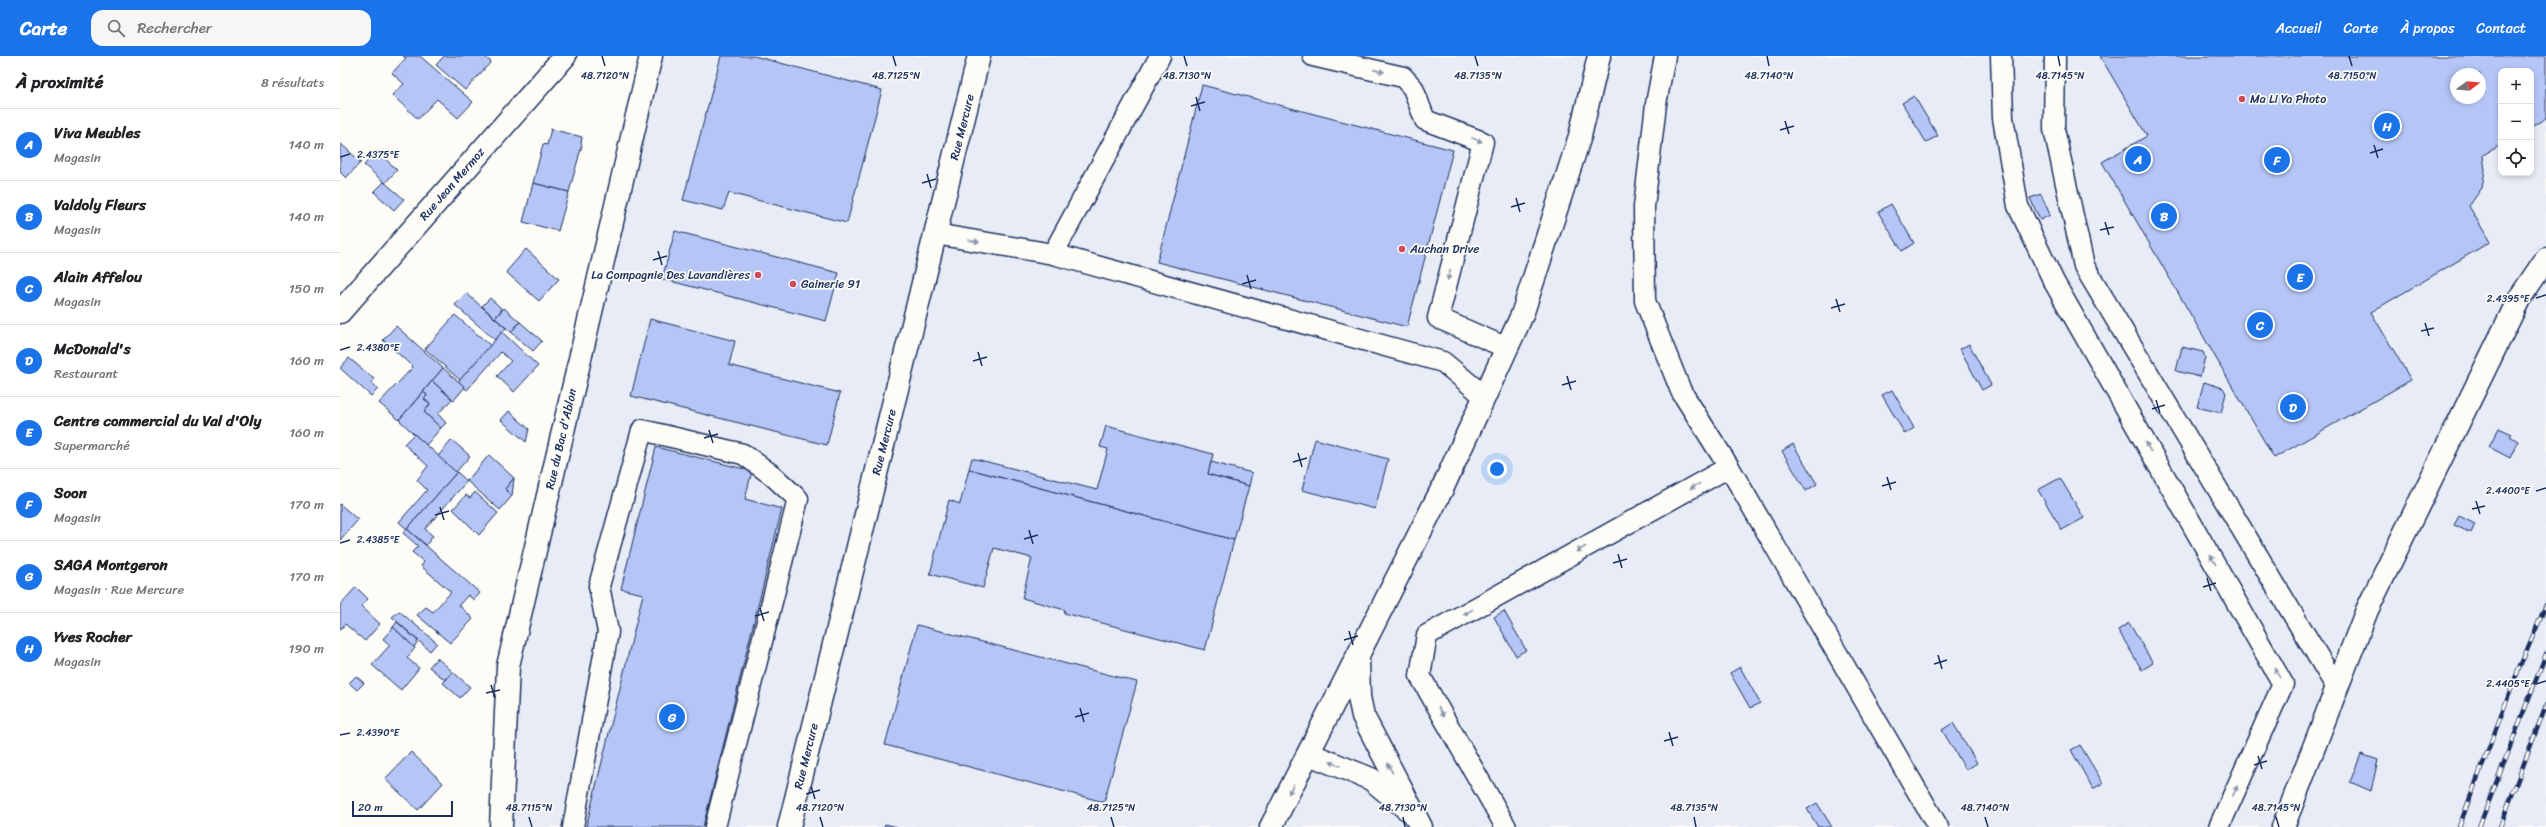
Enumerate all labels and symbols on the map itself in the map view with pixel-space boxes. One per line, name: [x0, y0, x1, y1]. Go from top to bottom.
text: 48.7120°N: [581, 67, 629, 85]
text: 48.7125°N: [872, 67, 920, 85]
text: 48.7130°N: [1163, 67, 1211, 85]
text: 48.7135°N: [1454, 67, 1502, 85]
text: 48.7140°N: [1744, 67, 1794, 85]
text: 48.7145°N: [2036, 67, 2085, 85]
text: 48.7150°N: [2328, 67, 2377, 85]
one-way arrow: [1373, 68, 1385, 74]
north arrow: [2450, 68, 2486, 104]
place label: Ma Li Ya Photo: [2250, 88, 2326, 110]
street label: Rue Mercure: [943, 92, 981, 162]
marker: Ma Li Ya Photo: [2237, 94, 2247, 104]
pin: H: [2374, 111, 2400, 141]
one-way arrow: [1471, 137, 1483, 143]
street label: Rue Jean Mermoz: [414, 142, 491, 226]
pin: A: [2125, 144, 2151, 174]
pin: F: [2264, 145, 2290, 175]
text: 2.4375°E: [357, 146, 401, 164]
pin: B: [2151, 201, 2177, 231]
one-way arrow: [968, 238, 980, 244]
place label: Auchan Drive: [1409, 238, 1479, 260]
marker: Auchan Drive: [1397, 244, 1407, 254]
pin: E: [2287, 262, 2313, 292]
place label: La Compagnie Des Lavandières: [591, 264, 750, 286]
one-way arrow: [1446, 269, 1452, 281]
marker: La Compagnie Des Lavandières: [753, 270, 763, 280]
place label: Gainerie 91: [801, 273, 860, 295]
marker: Gainerie 91: [788, 279, 798, 289]
text: 2.4395°E: [2487, 290, 2531, 308]
pin: C: [2247, 310, 2273, 340]
text: 2.4380°E: [357, 339, 401, 357]
street label: Rue du Bac d'Ablon: [539, 386, 583, 492]
pin: D: [2280, 392, 2306, 422]
street label: Rue Mercure: [865, 407, 903, 477]
one-way arrow: [2145, 441, 2152, 453]
your location: [1487, 459, 1507, 479]
one-way arrow: [1689, 482, 1701, 489]
text: 2.4400°E: [2486, 482, 2531, 500]
text: 2.4385°E: [357, 531, 401, 549]
one-way arrow: [1575, 546, 1587, 552]
one-way arrow: [2209, 554, 2216, 566]
one-way arrow: [1462, 609, 1474, 616]
one-way arrow: [2274, 667, 2281, 679]
text: 2.4405°E: [2486, 675, 2531, 693]
pin: G: [659, 702, 685, 732]
one-way arrow: [1437, 706, 1444, 718]
street label: Rue Mercure: [787, 721, 825, 791]
text: 2.4390°E: [357, 724, 401, 742]
one-way arrow: [1329, 761, 1341, 767]
one-way arrow: [1387, 762, 1394, 773]
one-way arrow: [1288, 783, 1294, 795]
one-way arrow: [2233, 785, 2239, 797]
scale bar: [352, 799, 453, 818]
text: 48.7115°N: [506, 799, 553, 817]
text: 48.7120°N: [796, 799, 844, 817]
text: 48.7125°N: [1087, 799, 1135, 817]
text: 48.7130°N: [1379, 799, 1427, 817]
text: 48.7135°N: [1670, 799, 1718, 817]
text: 48.7140°N: [1960, 799, 2010, 817]
text: 48.7145°N: [2252, 799, 2301, 817]

